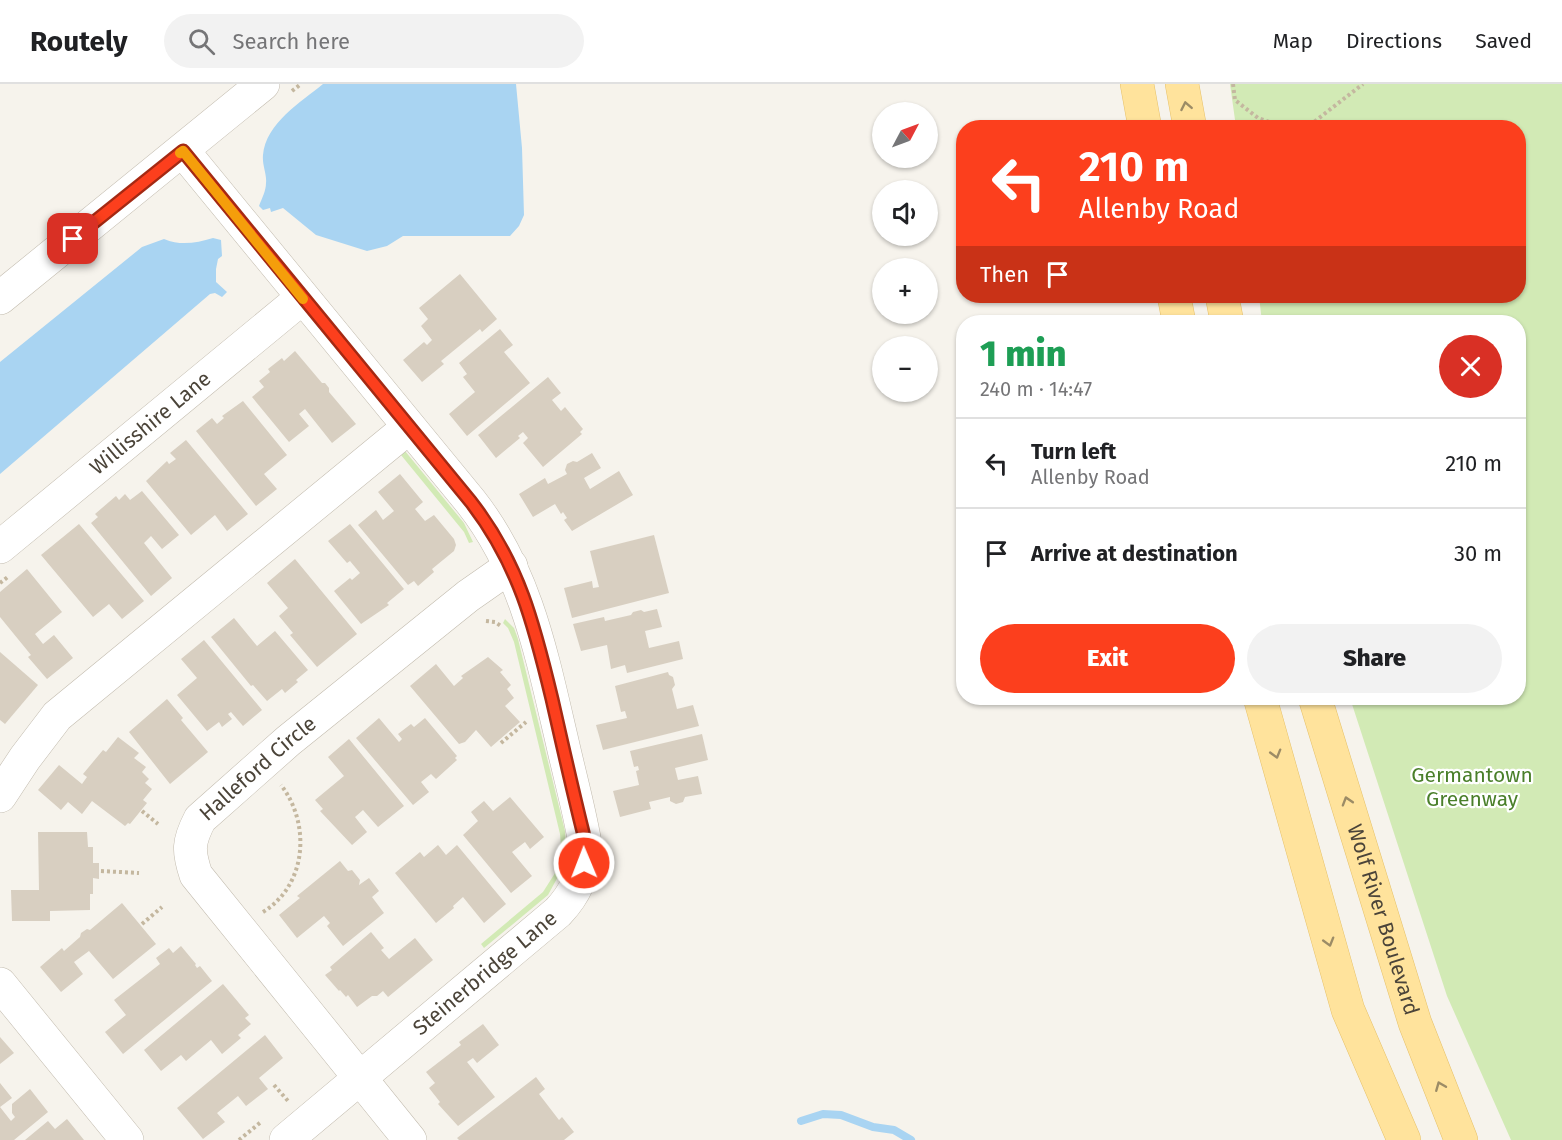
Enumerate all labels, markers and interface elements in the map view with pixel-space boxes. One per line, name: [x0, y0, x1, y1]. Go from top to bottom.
search box: [164, 14, 584, 68]
text: Routely: [30, 25, 128, 58]
icon: search: [185, 25, 218, 58]
text: Search here: [233, 28, 350, 55]
text: Map: [1273, 28, 1313, 54]
text: Directions: [1346, 28, 1442, 54]
text: Saved: [1475, 28, 1532, 54]
one-way arrow: [1180, 101, 1193, 111]
north arrow: [872, 102, 938, 168]
map controls: [872, 102, 938, 402]
text: 210 m: [1079, 142, 1189, 192]
icon: left: [980, 144, 1058, 222]
button: sound: [872, 180, 938, 246]
text: Allenby Road: [1079, 193, 1239, 225]
pin: [47, 213, 98, 264]
icon: arrive: [56, 222, 89, 255]
button: +: [872, 258, 938, 324]
icon: arrive: [1041, 258, 1074, 291]
text: Then: [980, 261, 1029, 288]
text: 1 min: [980, 332, 1066, 376]
button: close: [1439, 335, 1502, 398]
button: −: [872, 336, 938, 402]
street label: Willisshire Lane: [85, 365, 216, 480]
text: 240 m · 14:47: [980, 377, 1092, 401]
text: Turn left: [1031, 438, 1116, 465]
icon: left: [980, 447, 1013, 480]
text: 210 m: [1445, 450, 1502, 477]
text: Allenby Road: [1031, 465, 1150, 489]
icon: arrive: [980, 537, 1013, 570]
text: Arrive at destination: [1031, 540, 1238, 567]
text: 30 m: [1454, 540, 1502, 567]
button: Exit: [980, 624, 1235, 693]
button: Share: [1247, 624, 1502, 693]
street label: Halleford Circle: [194, 710, 322, 826]
one-way arrow: [1269, 748, 1281, 759]
park label: Germantown Greenway: [1411, 762, 1533, 812]
one-way arrow: [1342, 796, 1354, 807]
street label: Wolf River Boulevard: [1342, 821, 1425, 1018]
position arrow: [552, 831, 616, 895]
street label: Steinerbridge Lane: [408, 905, 562, 1041]
one-way arrow: [1322, 936, 1334, 946]
one-way arrow: [1435, 1081, 1447, 1092]

